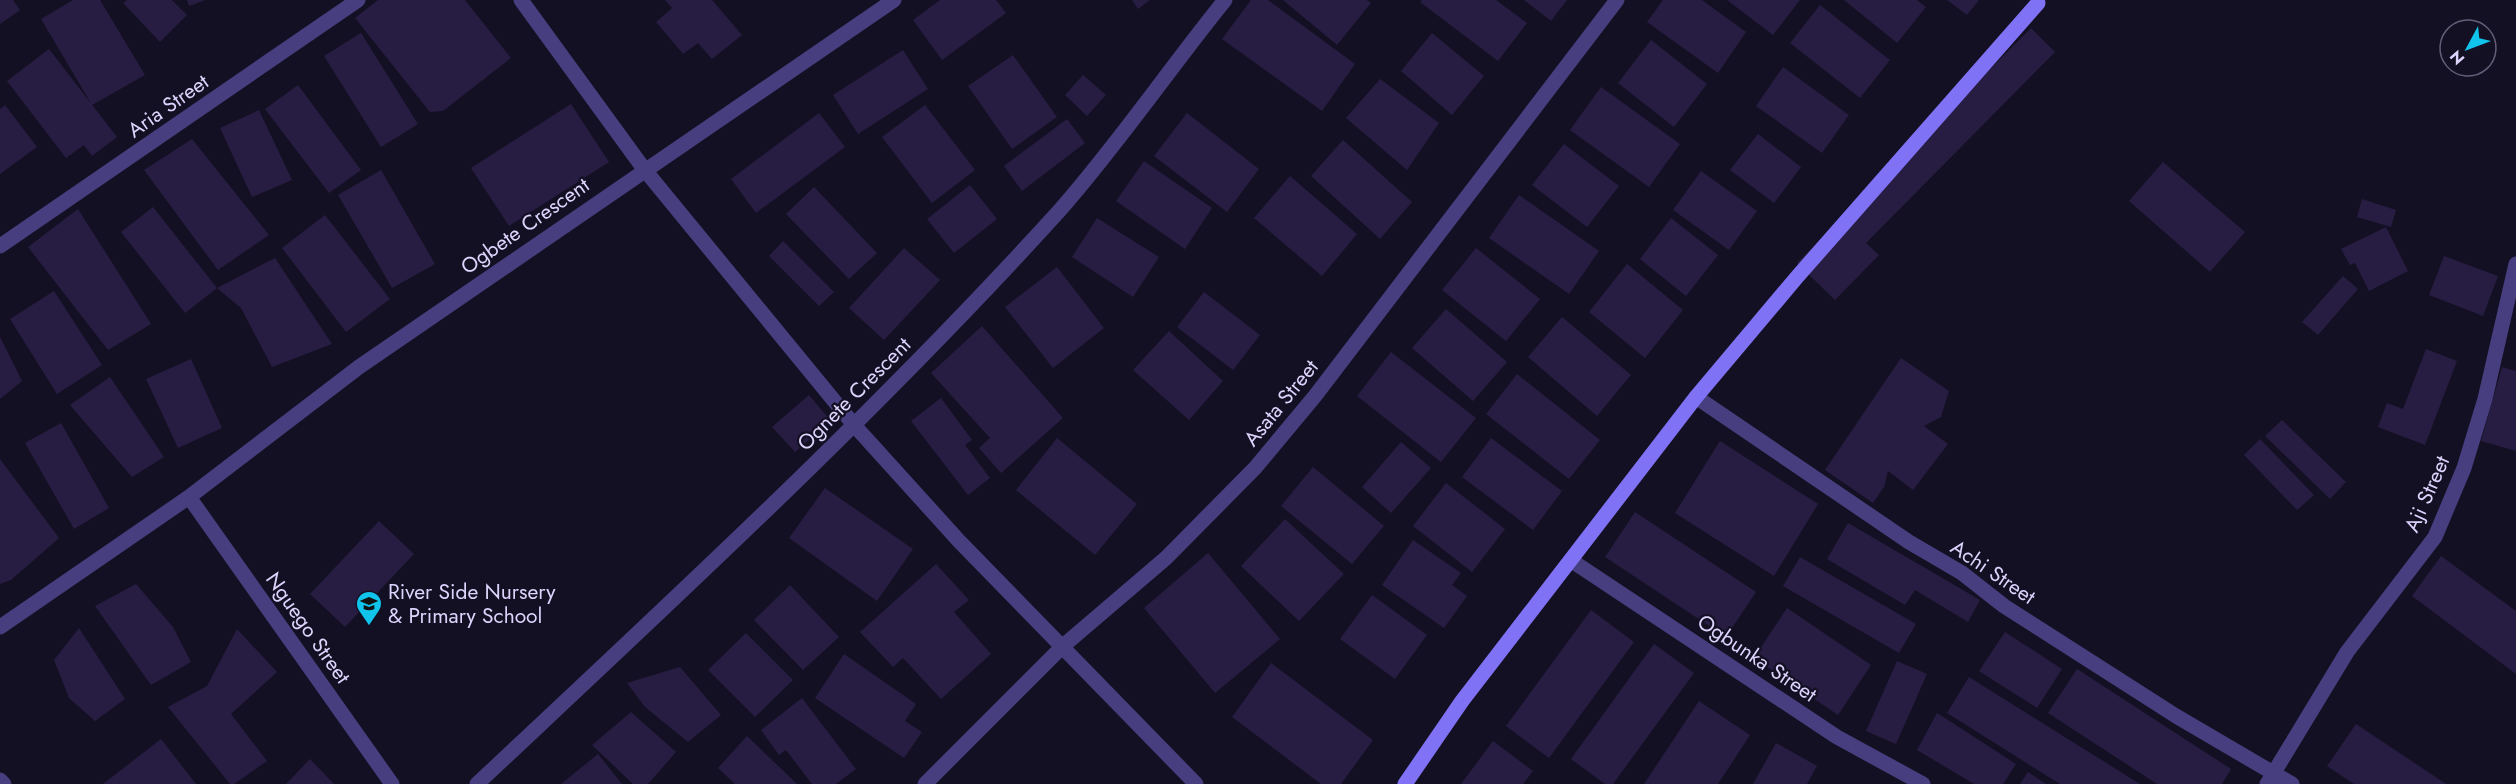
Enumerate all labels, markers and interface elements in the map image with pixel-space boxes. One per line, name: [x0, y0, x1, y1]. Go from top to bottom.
north arrow: [2438, 18, 2498, 78]
text: N: [2444, 45, 2470, 70]
street label: Aria Street: [121, 67, 215, 145]
street label: Ogbete Crescent: [455, 170, 595, 282]
street label: Ognete Crescent: [790, 330, 918, 458]
street label: Asata Street: [1237, 353, 1325, 453]
street label: Aji Street: [2397, 451, 2457, 537]
street label: Achi Street: [1944, 533, 2042, 611]
street label: Nguego Street: [258, 566, 358, 690]
place label: River Side Nursery & Primary School: [388, 577, 556, 631]
school or university icon: River Side Nursery & Primary School: [354, 589, 384, 627]
street label: Ogbunka Street: [1691, 607, 1823, 709]

